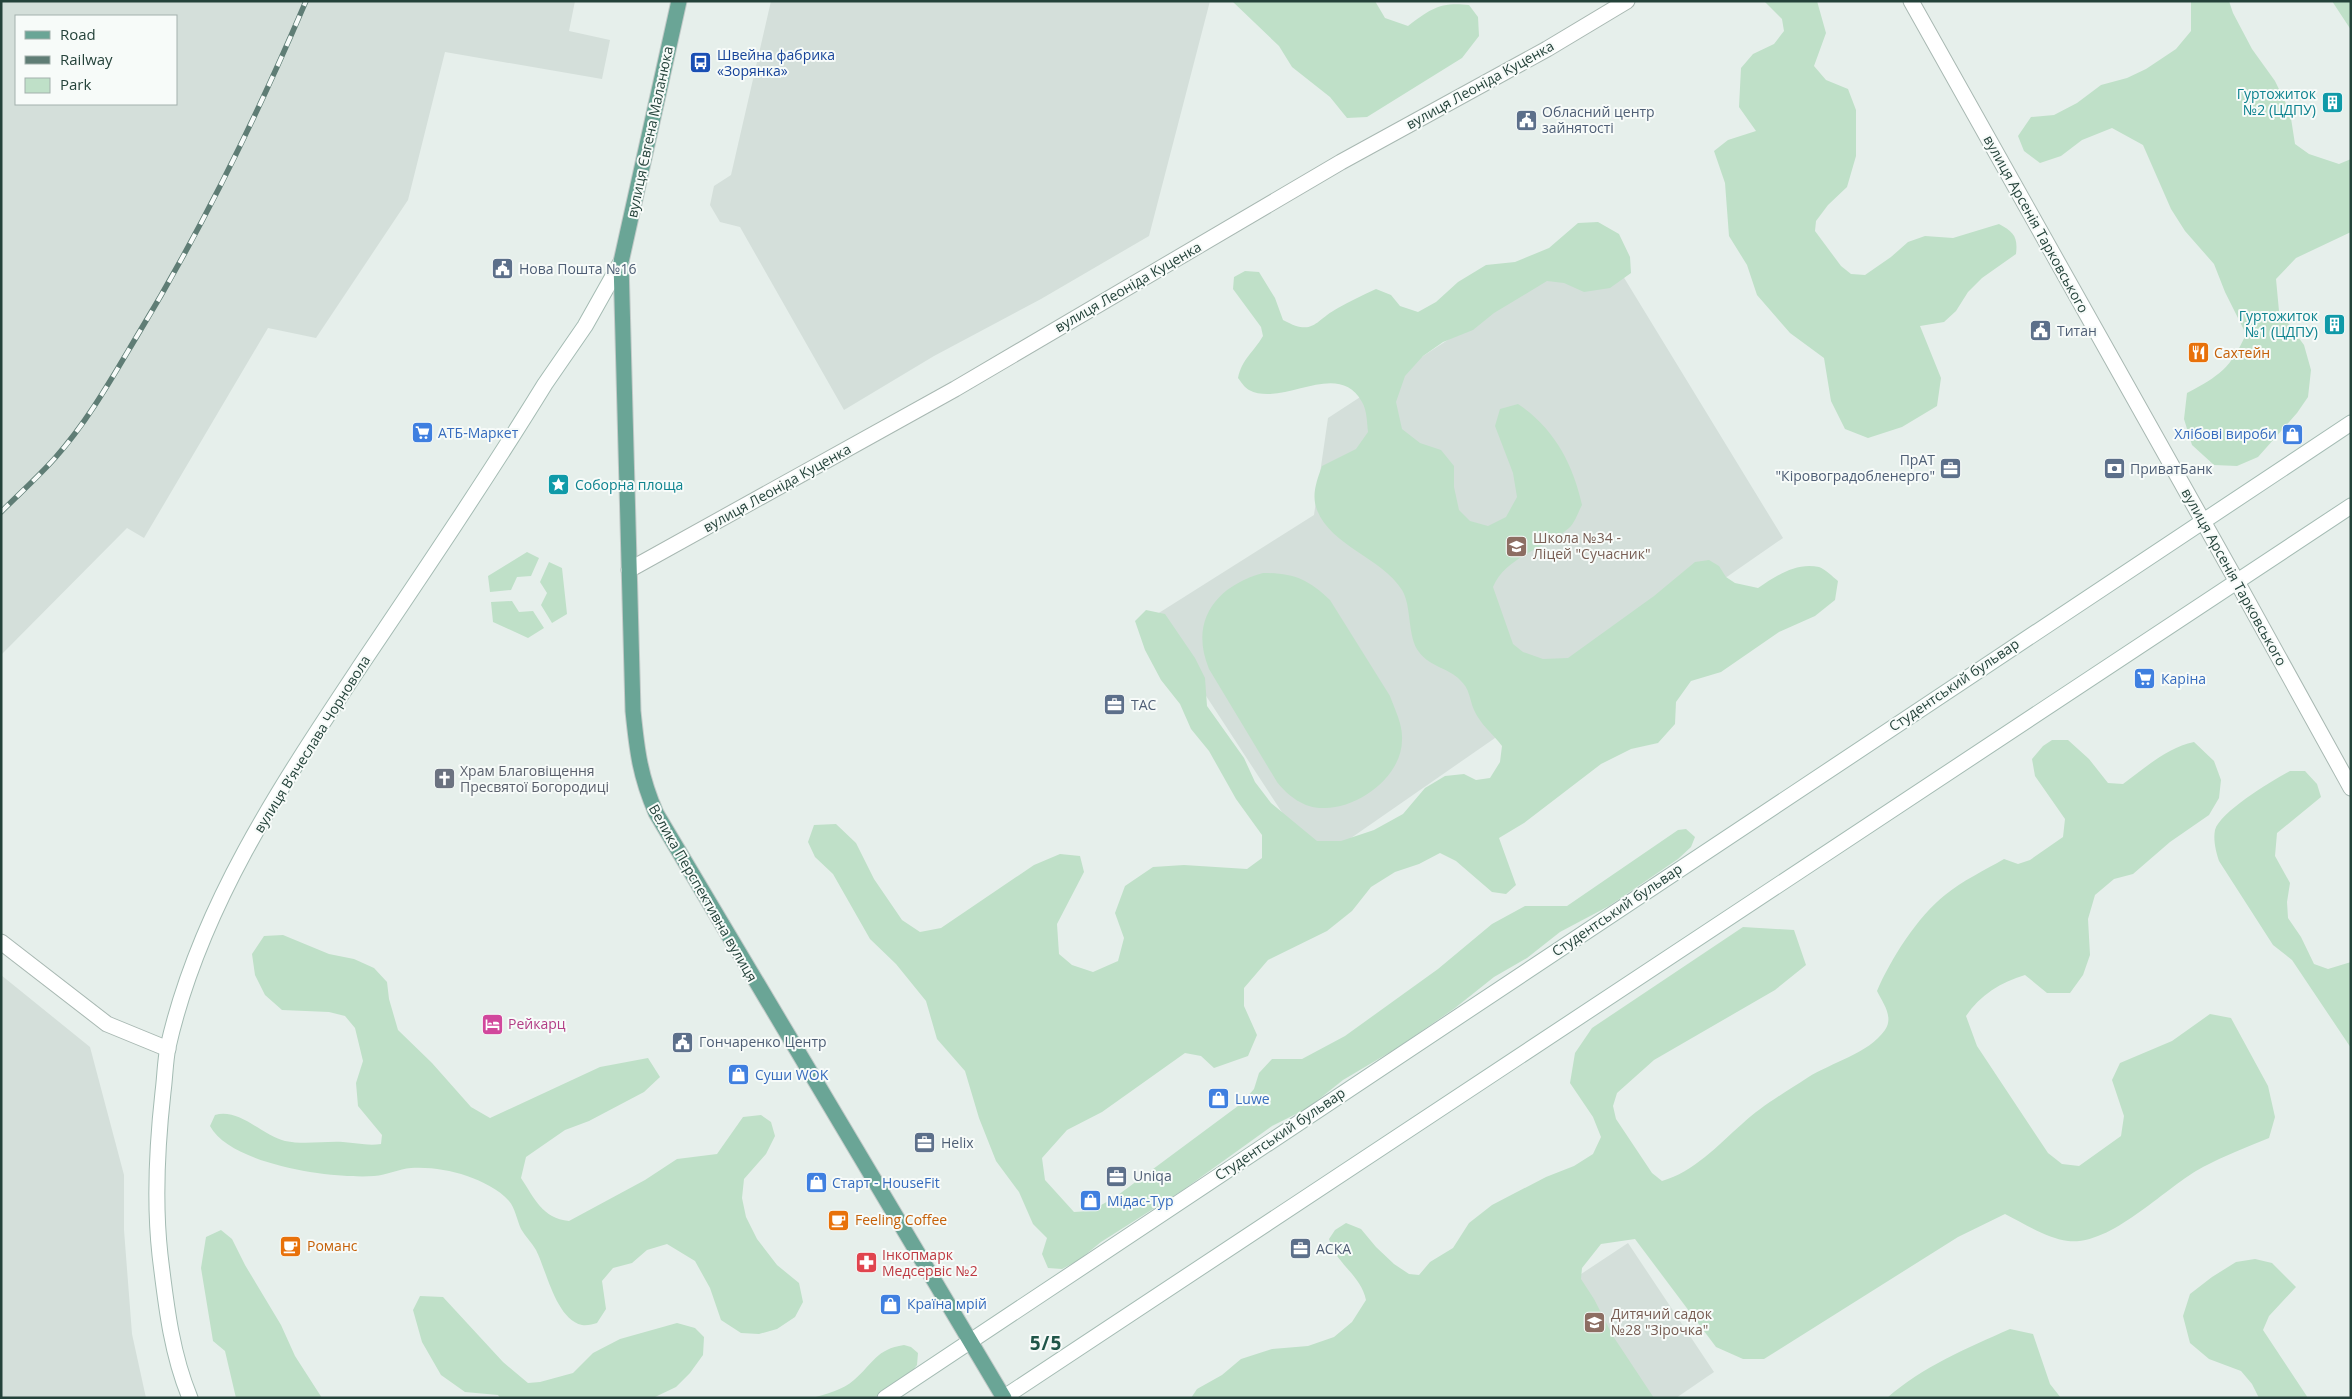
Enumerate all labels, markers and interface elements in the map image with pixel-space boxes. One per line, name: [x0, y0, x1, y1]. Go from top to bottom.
legend: [15, 15, 178, 105]
text: Road: [60, 24, 96, 44]
street label: вулиця Леоніда Куценка: [1402, 36, 1557, 133]
street label: вулиця Євгена Маланюка: [622, 44, 677, 219]
place label: Швейна фабрика «Зорянка»: [717, 45, 835, 80]
text: Railway: [60, 49, 113, 69]
bus stop icon: Швейна фабрика «Зорянка»: [689, 51, 713, 75]
text: Park: [60, 74, 91, 94]
place label: Гуртожиток №2 (ЦДПУ): [2237, 84, 2317, 119]
building icon: Гуртожиток №2 (ЦДПУ): [2320, 90, 2344, 114]
place label: Обласний центр зайнятості: [1542, 102, 1655, 137]
public building icon: Обласний центр зайнятості: [1514, 108, 1538, 132]
street label: вулиця Арсенія Тарковського: [1979, 131, 2093, 316]
street label: вулиця Леоніда Куценка: [1051, 237, 1204, 336]
public building icon: Нова Пошта №16: [491, 257, 515, 281]
place label: Нова Пошта №16: [519, 259, 637, 278]
place label: Гуртожиток №1 (ЦДПУ): [2239, 306, 2319, 341]
building icon: Гуртожиток №1 (ЦДПУ): [2322, 312, 2346, 336]
public building icon: Титан: [2029, 319, 2053, 343]
place label: Титан: [2057, 321, 2097, 340]
restaurant icon: Сахтейн: [2186, 341, 2210, 365]
place label: Сахтейн: [2214, 343, 2270, 362]
supermarket icon: АТБ-Маркет: [410, 421, 434, 445]
shop icon: Хлібові вироби: [2281, 422, 2305, 446]
place label: АТБ-Маркет: [438, 423, 519, 442]
place label: Хлібові вироби: [2174, 424, 2277, 443]
street label: вулиця Леоніда Куценка: [699, 439, 854, 536]
place label: ПрАТ "Кіровоградобленерго": [1776, 450, 1935, 485]
office icon: ПрАТ "Кіровоградобленерго": [1939, 456, 1963, 480]
bank icon: ПриватБанк: [2102, 457, 2126, 481]
place label: ПриватБанк: [2130, 459, 2213, 478]
place icon: Соборна площа: [547, 473, 571, 497]
place label: Соборна площа: [575, 475, 683, 494]
street label: вулиця Арсенія Тарковського: [2177, 484, 2291, 669]
place label: Школа №34 - Ліцей "Сучасник": [1533, 528, 1651, 563]
school or university icon: Школа №34 - Ліцей "Сучасник": [1505, 534, 1529, 558]
street label: Студентський бульвар: [1885, 634, 2023, 735]
street label: вулиця Вʼячеслава Чорновола: [249, 651, 374, 836]
supermarket icon: Каріна: [2133, 667, 2157, 691]
place label: Каріна: [2161, 669, 2206, 688]
office icon: ТАС: [1103, 693, 1127, 717]
place label: ТАС: [1131, 695, 1157, 714]
place label: Храм Благовіщення Пресвятої Богородиці: [460, 761, 609, 796]
church icon: Храм Благовіщення Пресвятої Богородиці: [432, 767, 456, 791]
street label: Велика Перспективна вулиця: [645, 801, 762, 985]
street label: Студентський бульвар: [1548, 859, 1686, 960]
hotel icon: Рейкарц: [480, 1012, 504, 1036]
place label: Рейкарц: [508, 1014, 566, 1033]
public building icon: Гончаренко Центр: [671, 1030, 695, 1054]
place label: Гончаренко Центр: [699, 1032, 827, 1051]
shop icon: Суши WOK: [727, 1063, 751, 1087]
place label: Суши WOK: [755, 1065, 829, 1084]
street label: Студентський бульвар: [1211, 1083, 1349, 1184]
shop icon: Luwe: [1207, 1087, 1231, 1111]
place label: Luwe: [1235, 1089, 1270, 1108]
office icon: Helix: [913, 1131, 937, 1155]
place label: Helix: [941, 1133, 974, 1152]
office icon: Uniqa: [1105, 1164, 1129, 1188]
place label: Uniqa: [1133, 1166, 1172, 1185]
shop icon: Старт - HouseFit: [804, 1171, 828, 1195]
place label: Старт - HouseFit: [832, 1173, 940, 1192]
shop icon: Мідас-Тур: [1079, 1189, 1103, 1213]
place label: Мідас-Тур: [1107, 1191, 1173, 1210]
cafe icon: Feeling Coffee: [827, 1208, 851, 1232]
place label: Feeling Coffee: [855, 1210, 947, 1229]
cafe icon: Романс: [279, 1234, 303, 1258]
place label: Романс: [307, 1236, 358, 1255]
office icon: АСКА: [1288, 1237, 1312, 1261]
place label: АСКА: [1316, 1239, 1351, 1258]
place label: Інкопмарк Медсервіс №2: [882, 1245, 978, 1280]
pharmacy icon: Інкопмарк Медсервіс №2: [854, 1251, 878, 1275]
shop icon: Країна мрій: [879, 1292, 903, 1316]
place label: Країна мрій: [907, 1294, 987, 1313]
place label: Дитячий садок №28 "Зірочка": [1611, 1304, 1713, 1339]
school or university icon: Дитячий садок №28 "Зірочка": [1583, 1310, 1607, 1334]
district label: 5/5: [1030, 1330, 1062, 1356]

